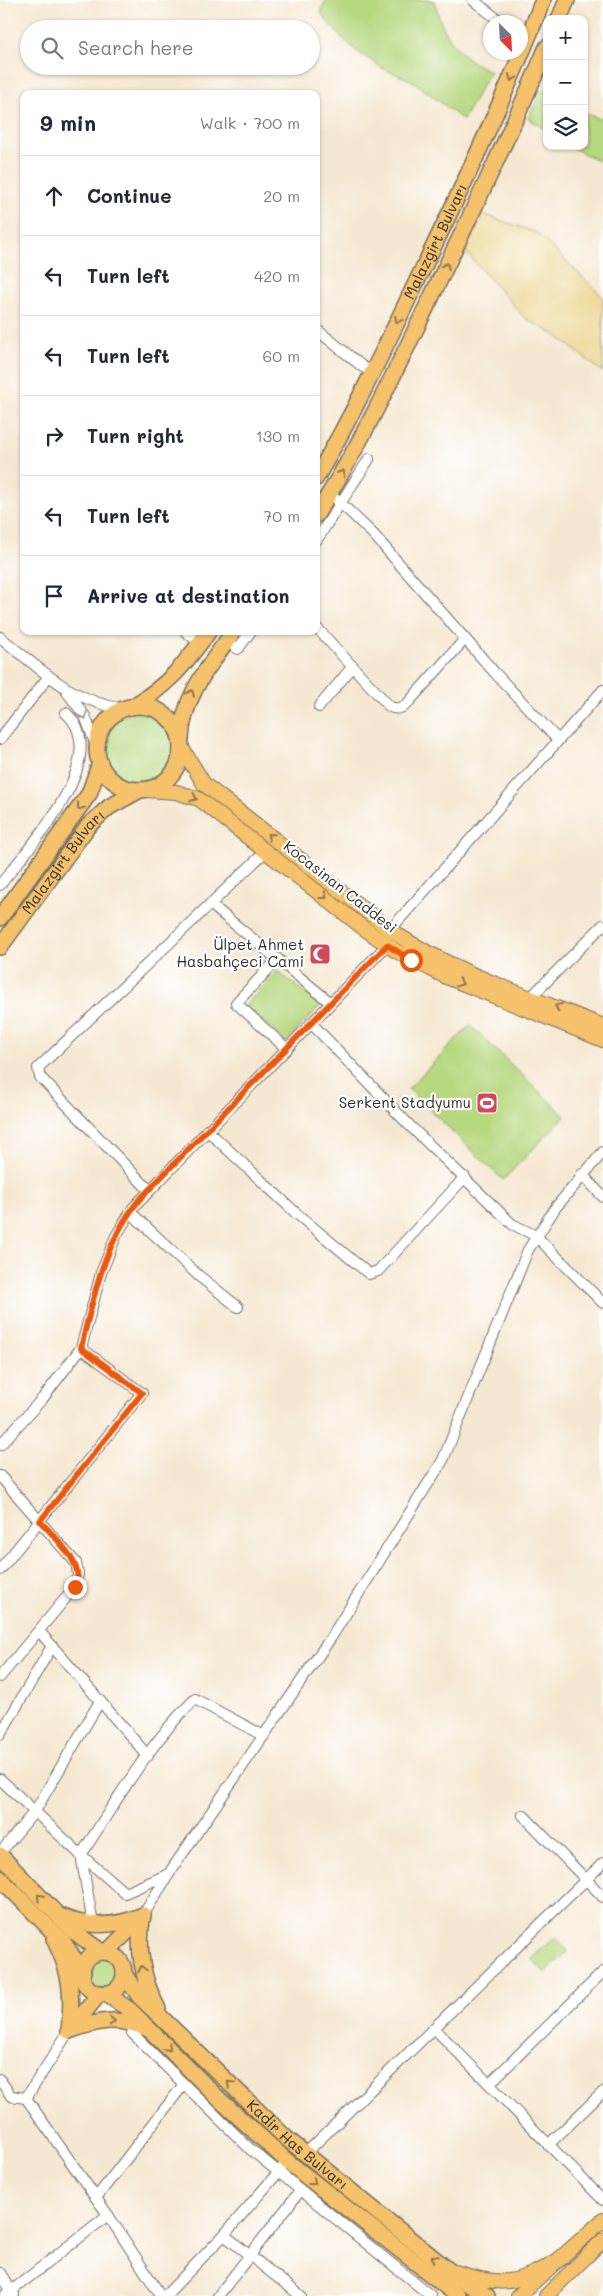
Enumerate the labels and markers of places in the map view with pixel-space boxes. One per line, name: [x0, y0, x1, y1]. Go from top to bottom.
place label: Ülpet Ahmet Hasbahçeci Cami: [176, 934, 304, 971]
mosque icon: Ülpet Ahmet Hasbahçeci Cami: [308, 942, 332, 966]
sports icon: Serkent Stadyumu: [475, 1091, 499, 1115]
place label: Serkent Stadyumu: [339, 1092, 471, 1112]

